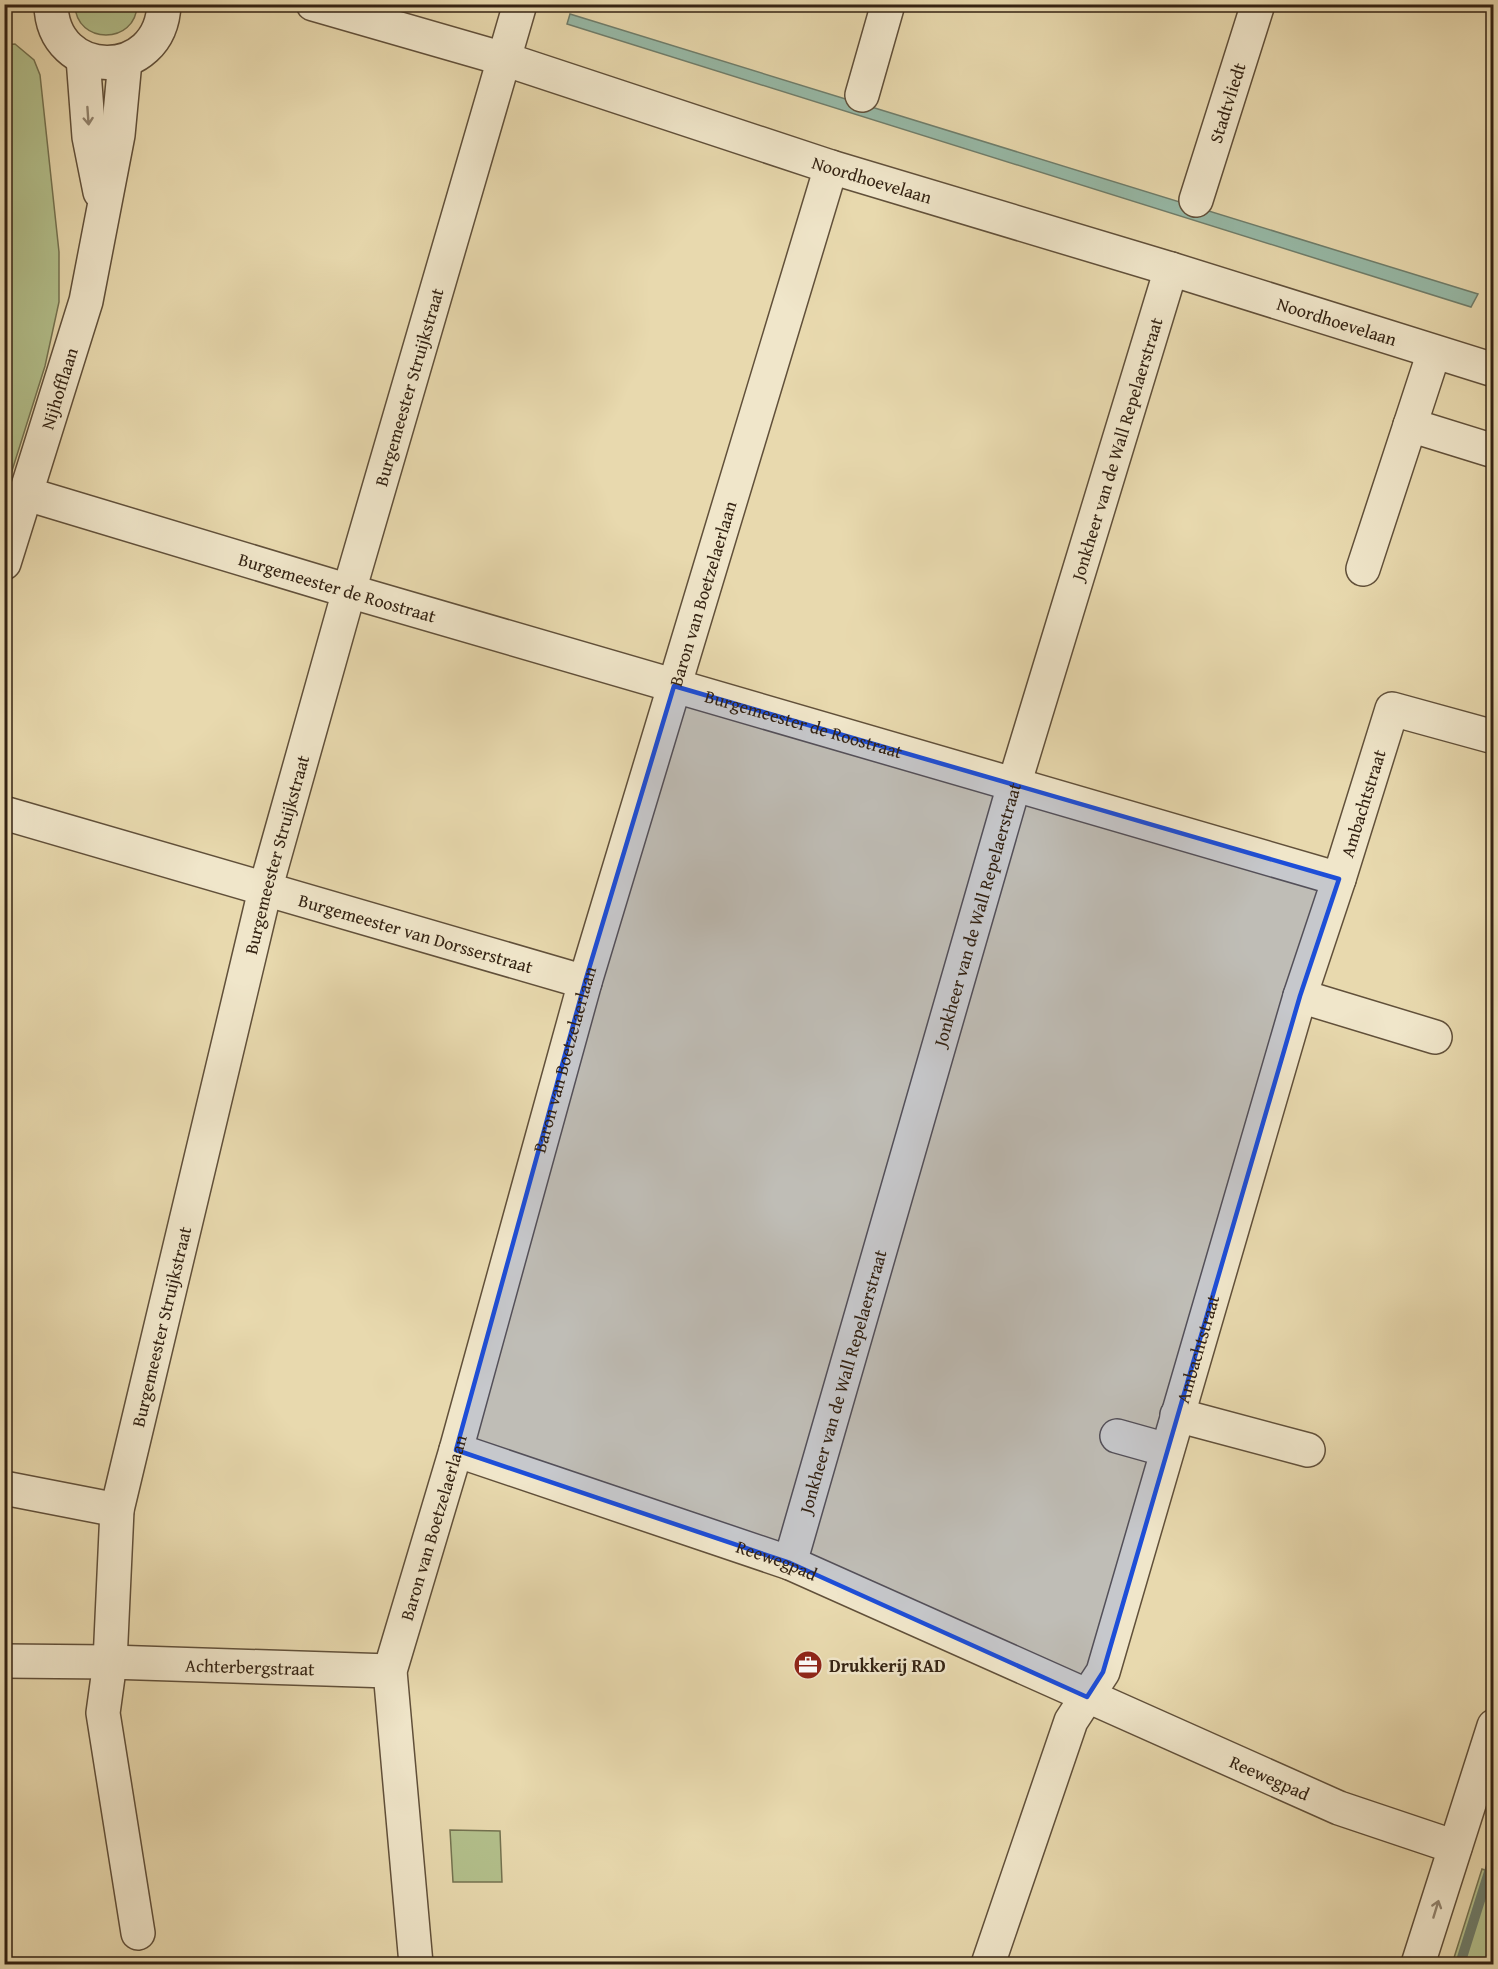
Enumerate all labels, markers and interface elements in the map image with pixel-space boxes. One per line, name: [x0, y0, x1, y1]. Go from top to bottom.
street label: Stadtvliedt: [1201, 58, 1252, 146]
one-way arrow: [83, 106, 94, 126]
street label: Noordhoevelaan: [809, 148, 935, 210]
street label: Burgemeester Struijkstraat: [367, 284, 450, 489]
street label: Noordhoevelaan: [1274, 290, 1400, 352]
street label: Jonkheer van de Wall Repelaerstraat: [1063, 313, 1169, 586]
street label: Nijhofflaan: [33, 344, 84, 433]
street label: Baron van Boetzelaerlaan: [662, 497, 743, 690]
street label: Burgemeester de Roostraat: [235, 545, 440, 629]
street label: Burgemeester de Roostraat: [702, 682, 907, 765]
street label: Ambachtstraat: [1333, 745, 1392, 861]
street label: Burgemeester Struijkstraat: [237, 751, 316, 957]
street label: Jonkheer van de Wall Repelaerstraat: [925, 779, 1028, 1051]
street label: Burgemeester van Dorsserstraat: [296, 886, 537, 980]
street label: Baron van Boetzelaerlaan: [525, 963, 603, 1156]
street label: Burgemeester Struijkstraat: [124, 1223, 198, 1430]
street label: Jonkheer van de Wall Repelaerstraat: [791, 1246, 893, 1518]
street label: Ambachtstraat: [1169, 1291, 1226, 1406]
street label: Baron van Boetzelaerlaan: [392, 1431, 473, 1624]
street label: Reewegpad: [733, 1532, 822, 1587]
office icon: Drukkerij RAD: [792, 1649, 824, 1681]
street label: Achterbergstraat: [185, 1651, 316, 1682]
place label: Drukkerij RAD: [829, 1652, 946, 1679]
street label: Reewegpad: [1225, 1747, 1314, 1807]
one-way arrow: [1431, 1900, 1442, 1919]

